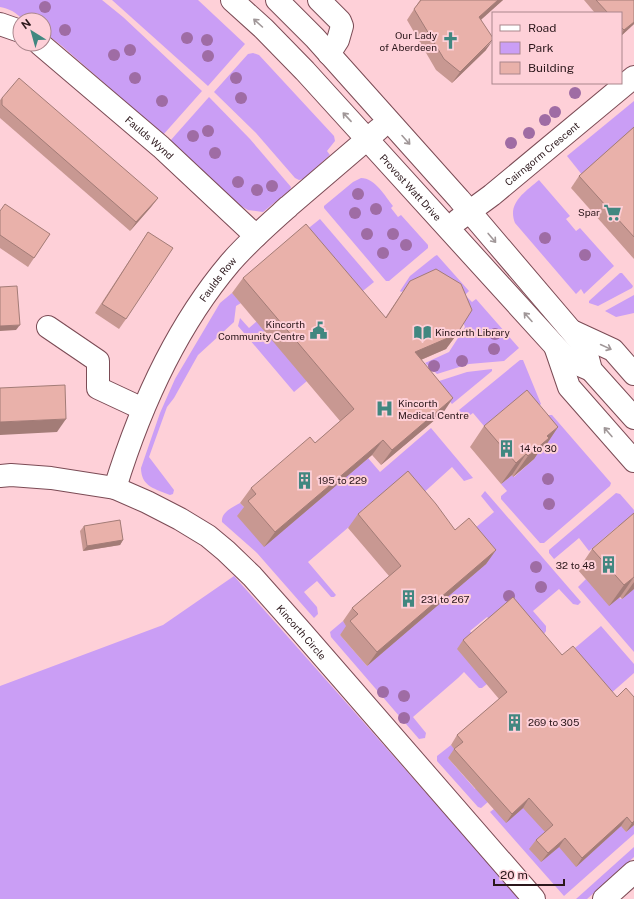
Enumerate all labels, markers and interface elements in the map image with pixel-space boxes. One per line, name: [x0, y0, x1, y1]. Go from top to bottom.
north arrow: [12, 12, 52, 52]
legend: [492, 12, 622, 84]
text: N: [19, 17, 33, 31]
one-way arrow: [252, 18, 263, 27]
text: Road: [528, 21, 556, 35]
place label: Our Lady of Aberdeen: [380, 29, 438, 53]
church icon: Our Lady of Aberdeen: [440, 31, 460, 51]
text: Park: [528, 41, 554, 55]
text: Building: [528, 61, 574, 75]
one-way arrow: [342, 112, 352, 122]
street label: Faulds Wynd: [123, 113, 176, 162]
street label: Cairngorm Crescent: [502, 119, 582, 188]
one-way arrow: [401, 135, 410, 146]
street label: Provost Watt Drive: [377, 152, 444, 223]
supermarket icon: Spar: [603, 202, 623, 222]
place label: Spar: [578, 206, 600, 218]
one-way arrow: [487, 233, 496, 243]
street label: Faulds Row: [197, 254, 239, 304]
one-way arrow: [524, 312, 533, 322]
place label: Kincorth Community Centre: [218, 318, 305, 342]
public building icon: Kincorth Community Centre: [308, 320, 328, 340]
library icon: Kincorth Library: [412, 322, 432, 342]
place label: Kincorth Library: [435, 326, 511, 338]
one-way arrow: [600, 344, 612, 351]
place label: Kincorth Medical Centre: [398, 397, 469, 421]
hospital icon: Kincorth Medical Centre: [375, 399, 395, 419]
one-way arrow: [604, 426, 613, 437]
building icon: 14 to 30: [497, 438, 517, 458]
place label: 14 to 30: [520, 442, 557, 454]
building icon: 195 to 229: [295, 470, 315, 490]
place label: 195 to 229: [318, 474, 367, 486]
building icon: 32 to 48: [598, 555, 618, 575]
place label: 32 to 48: [556, 559, 595, 571]
building icon: 231 to 267: [398, 589, 418, 609]
place label: 231 to 267: [421, 593, 470, 605]
street label: Kincorth Circle: [274, 602, 329, 662]
building icon: 269 to 305: [505, 712, 525, 732]
place label: 269 to 305: [528, 716, 579, 728]
scale bar: [494, 861, 564, 887]
text: 20 m: [500, 868, 528, 882]

